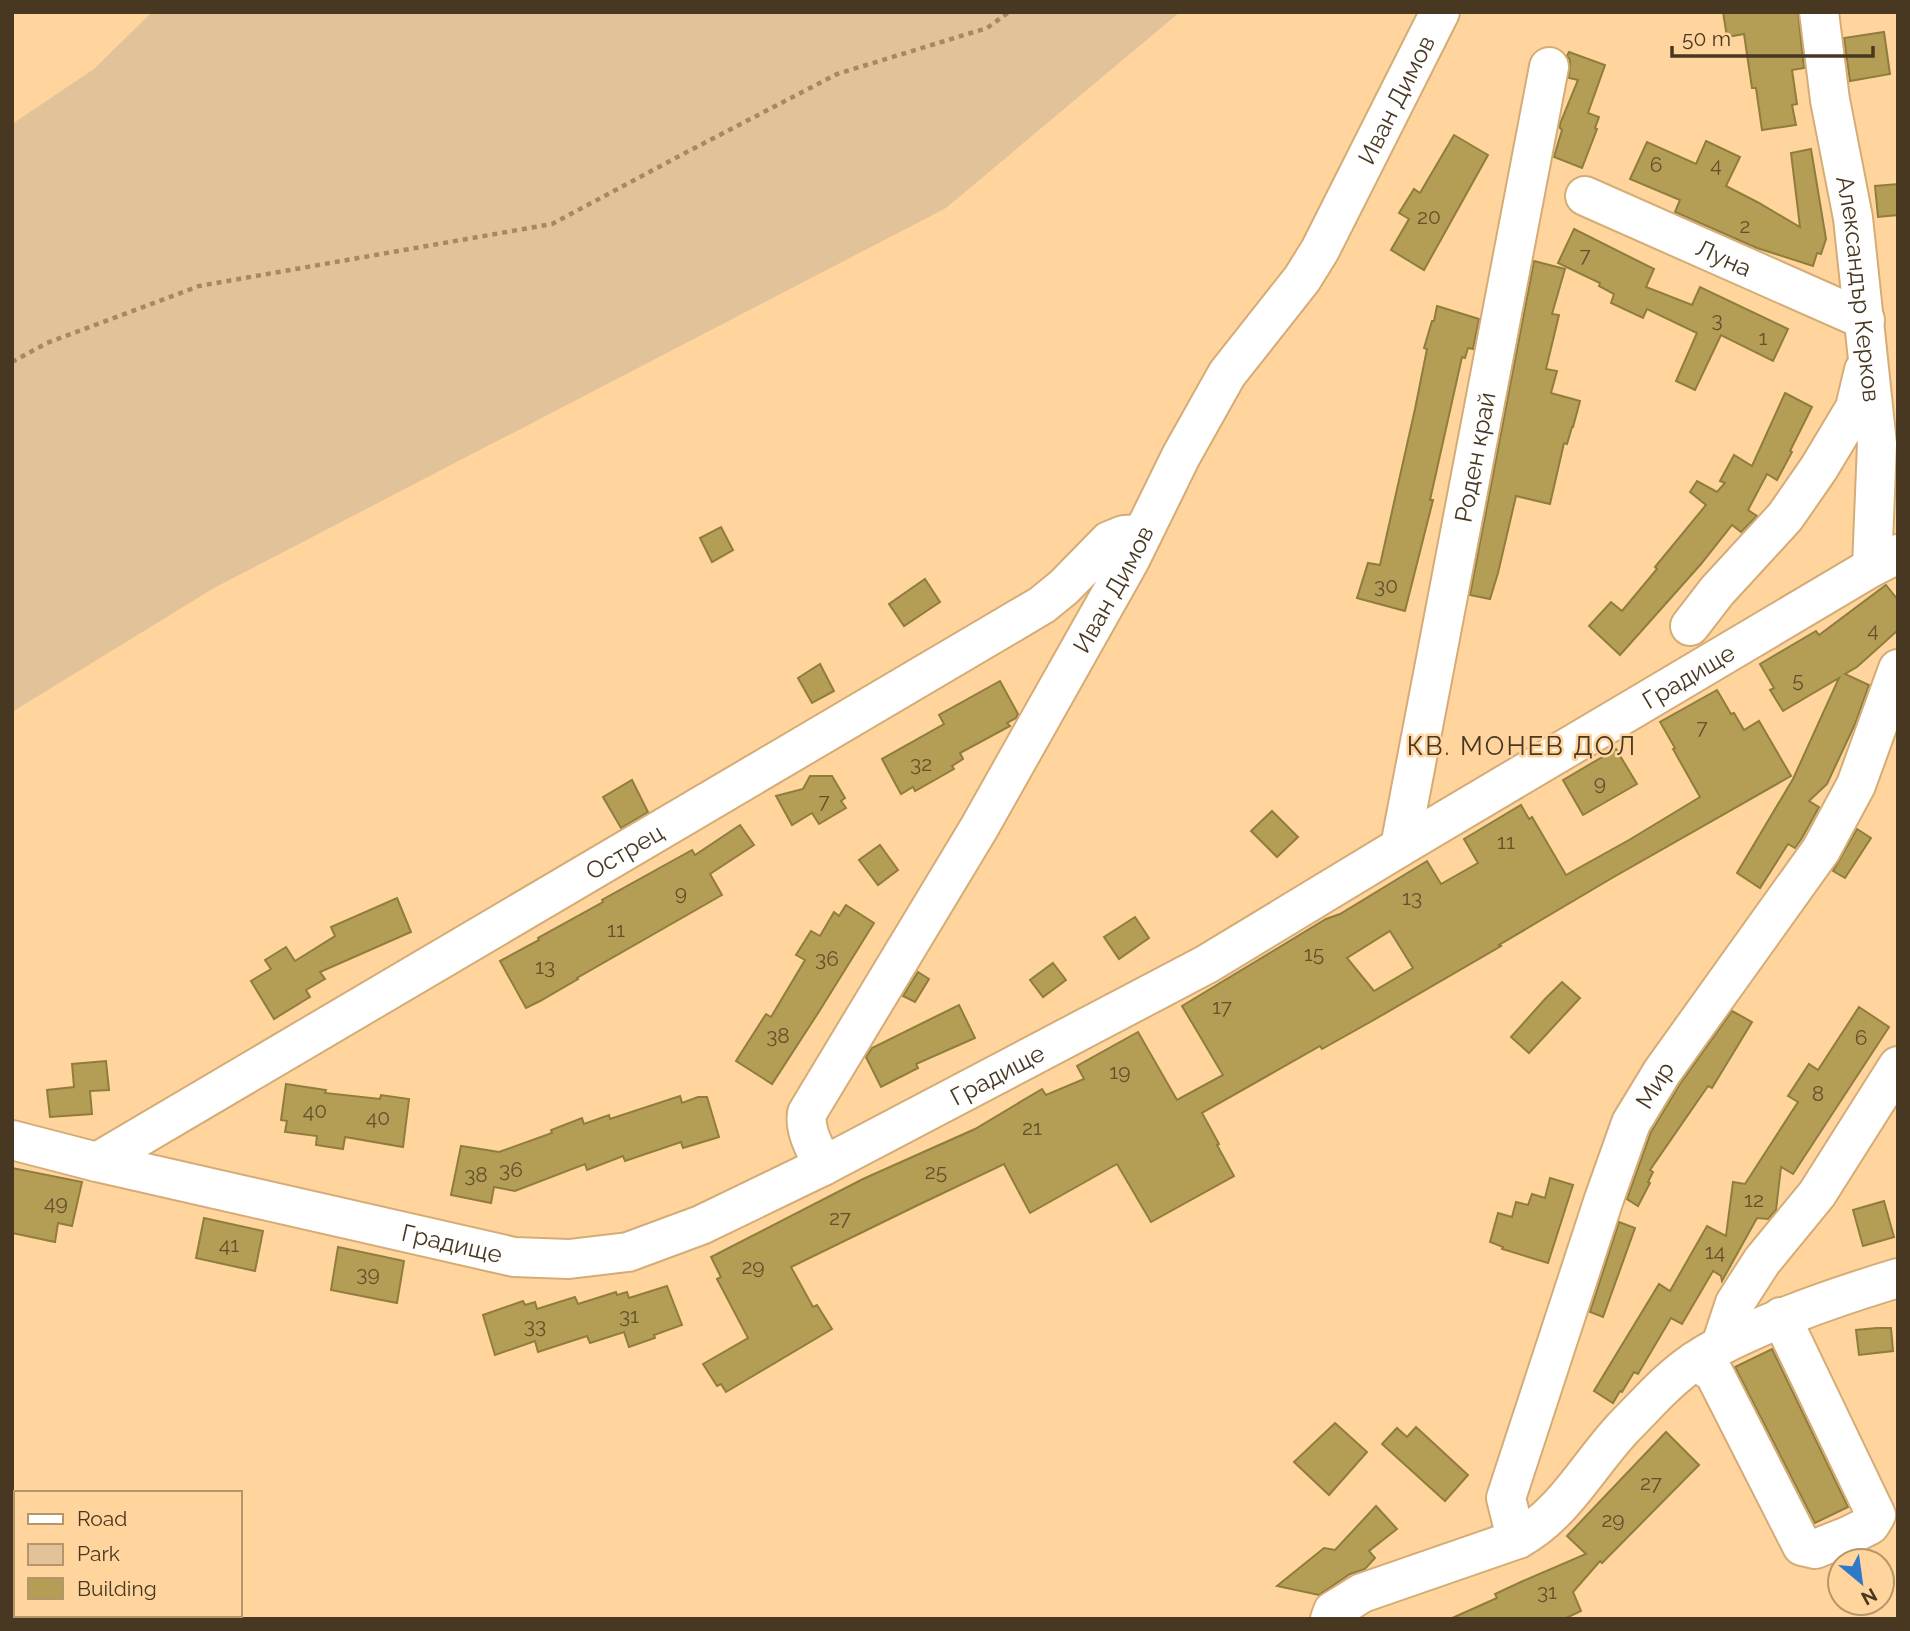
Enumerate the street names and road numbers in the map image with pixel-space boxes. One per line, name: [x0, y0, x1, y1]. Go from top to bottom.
street label: Иван Димов: [1351, 30, 1440, 169]
street label: Александър Керков: [1831, 173, 1887, 403]
street label: Луна: [1692, 233, 1756, 282]
street label: Роден край: [1448, 389, 1501, 525]
street label: Иван Димов: [1066, 521, 1159, 658]
street label: Градище: [1637, 637, 1740, 715]
street label: Острец: [580, 817, 668, 885]
street label: Градище: [945, 1038, 1049, 1111]
street label: Мир: [1629, 1055, 1680, 1114]
street label: Градище: [399, 1217, 505, 1268]

